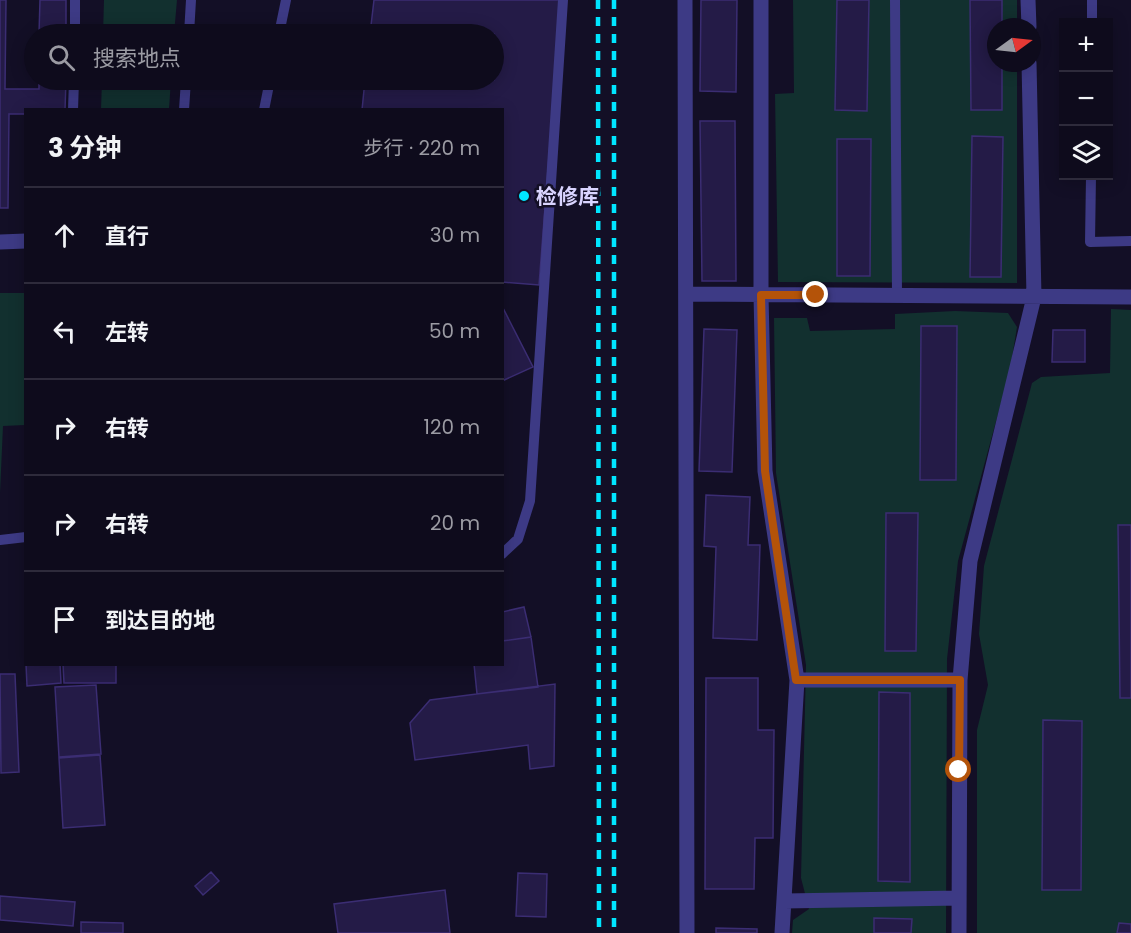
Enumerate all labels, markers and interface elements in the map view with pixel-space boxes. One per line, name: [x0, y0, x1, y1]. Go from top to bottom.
north arrow: [987, 18, 1041, 72]
map controls: [1059, 18, 1113, 180]
button: +: [1059, 18, 1113, 72]
search box: [24, 24, 504, 90]
icon: search: [45, 41, 78, 74]
text: 搜索地点: [93, 43, 181, 74]
button: −: [1059, 72, 1113, 126]
button: layers: [1059, 126, 1113, 180]
text: 3 分钟: [48, 130, 121, 166]
text: 步行 · 220 m: [364, 134, 480, 162]
place label: 检修库: [536, 182, 599, 211]
marker: 检修库: [517, 189, 531, 203]
icon: ahead: [48, 219, 81, 252]
text: 直行: [105, 221, 149, 252]
text: 30 m: [430, 221, 480, 249]
route end: [802, 281, 828, 307]
icon: left: [48, 315, 81, 348]
text: 左转: [105, 317, 149, 348]
text: 50 m: [429, 317, 480, 345]
icon: right: [48, 411, 81, 444]
text: 右转: [105, 413, 149, 444]
text: 120 m: [424, 413, 480, 441]
icon: right: [48, 507, 81, 540]
text: 右转: [105, 509, 149, 540]
text: 20 m: [430, 509, 480, 537]
icon: arrive: [48, 603, 81, 636]
text: 到达目的地: [105, 605, 215, 636]
route start: [945, 756, 971, 782]

